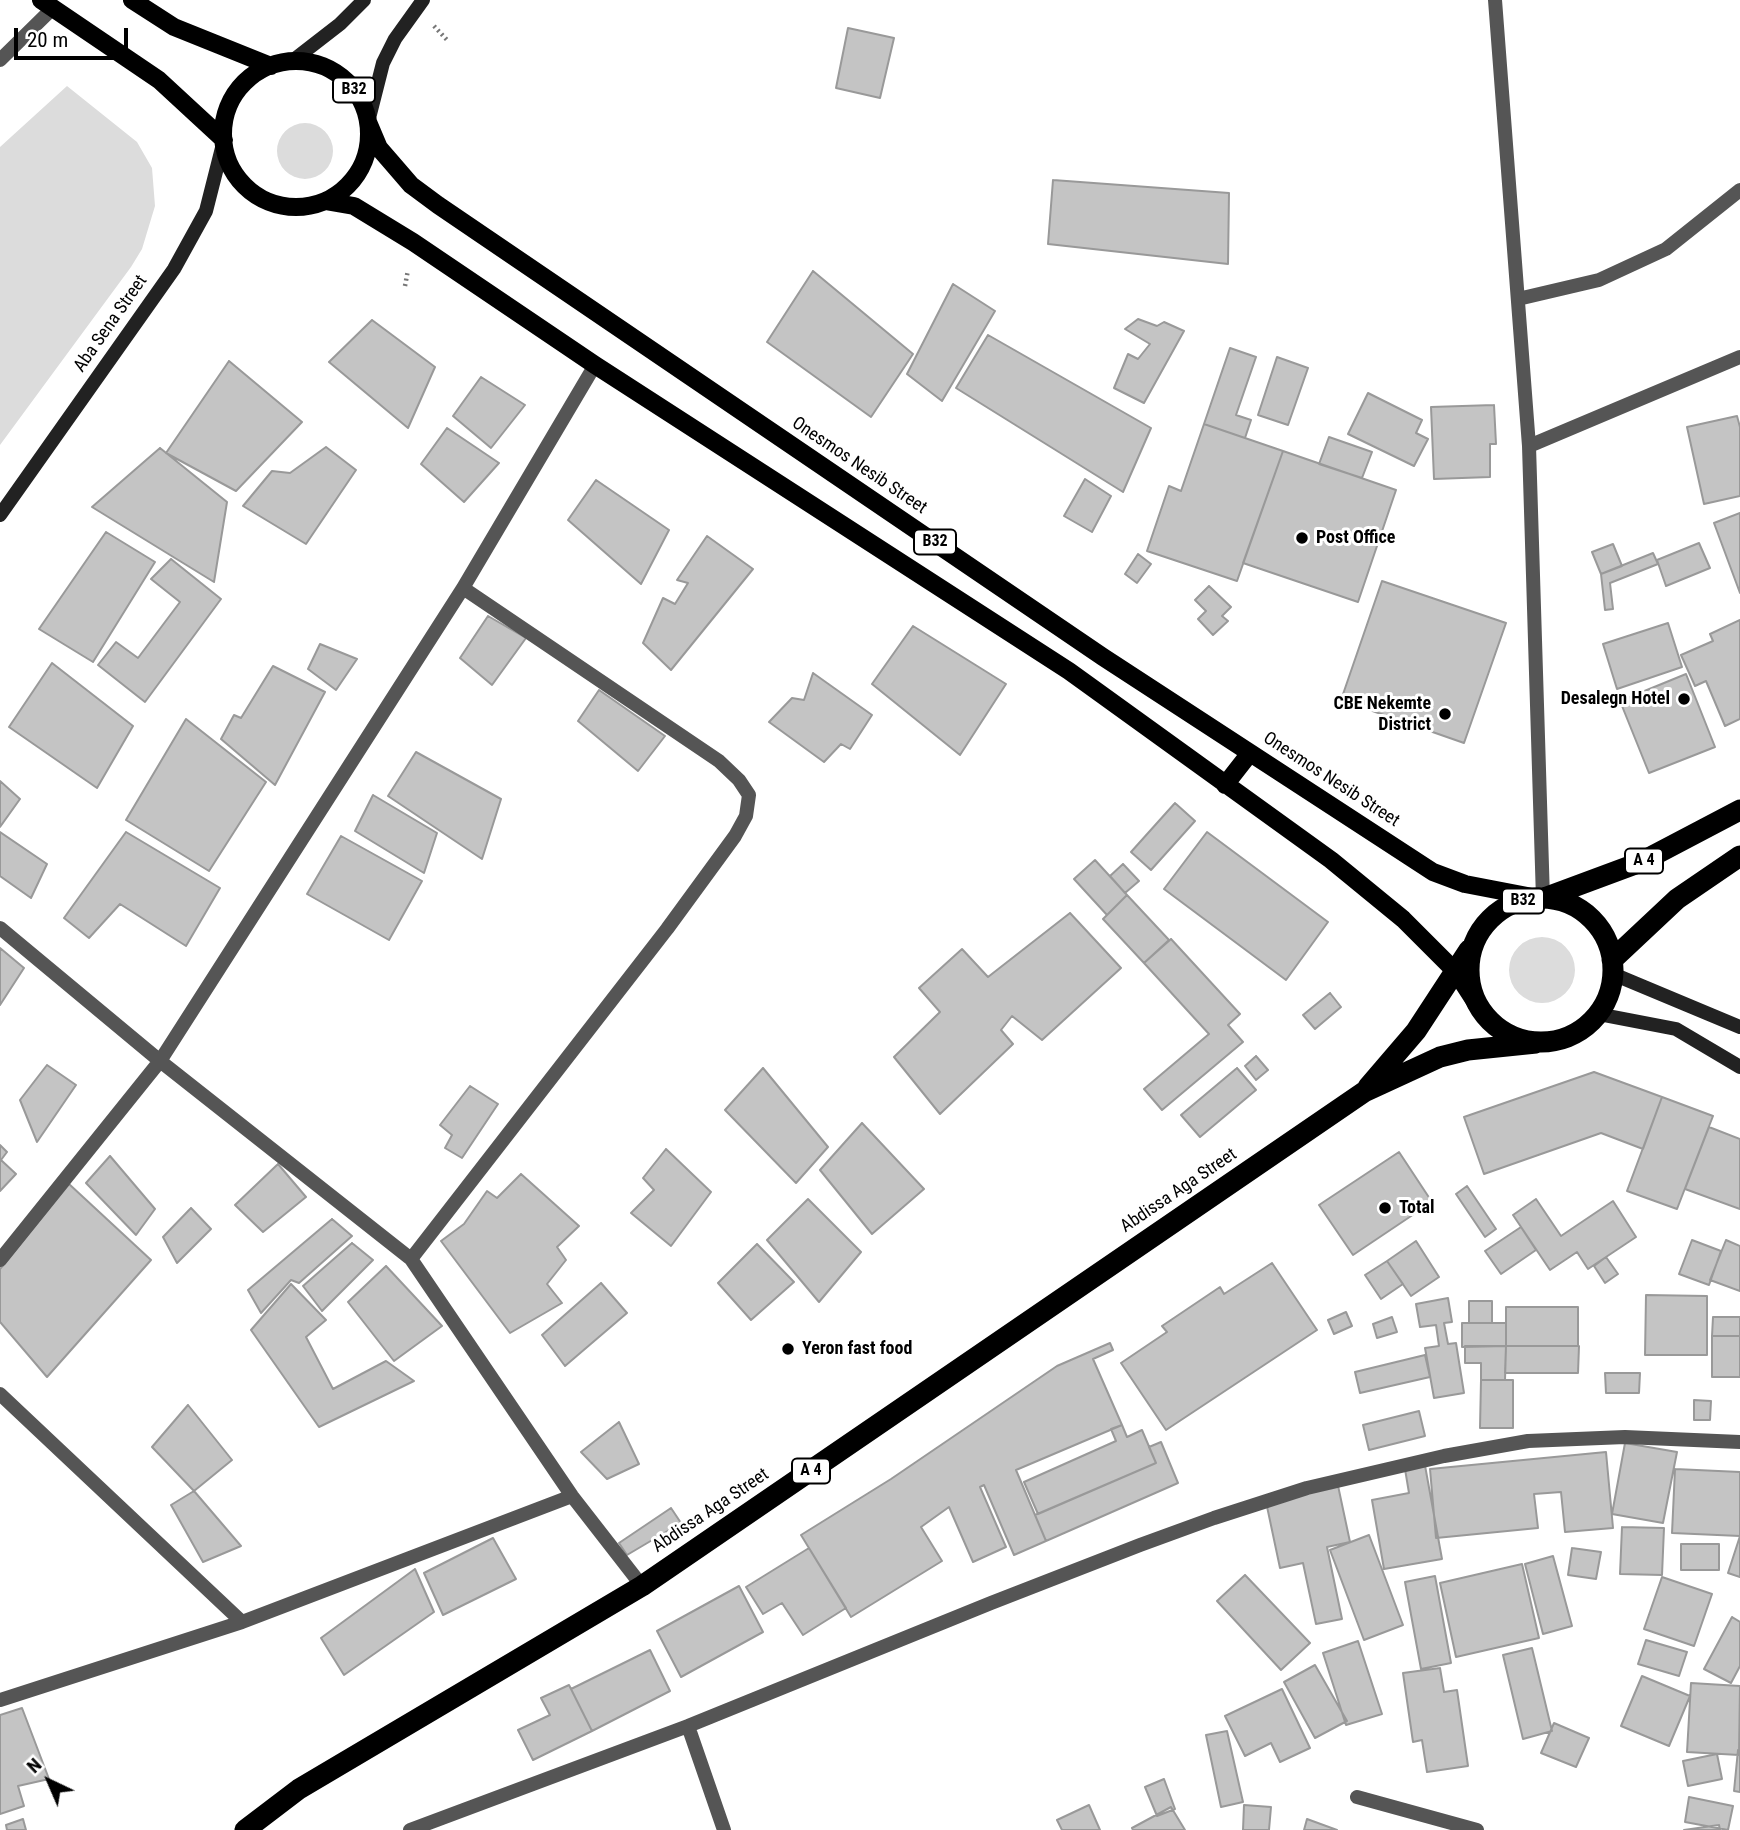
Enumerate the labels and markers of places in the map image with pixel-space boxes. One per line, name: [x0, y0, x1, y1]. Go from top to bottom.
place label: Post Office: [1316, 527, 1395, 549]
marker: Post Office: [1294, 530, 1310, 546]
place label: Desalegn Hotel: [1561, 688, 1670, 710]
marker: Desalegn Hotel: [1676, 691, 1692, 707]
place label: CBE Nekemte District: [1334, 693, 1431, 736]
marker: CBE Nekemte District: [1437, 706, 1453, 722]
place label: Total: [1399, 1197, 1434, 1219]
marker: Total: [1377, 1200, 1393, 1216]
place label: Yeron fast food: [802, 1338, 912, 1360]
marker: Yeron fast food: [780, 1341, 796, 1357]

